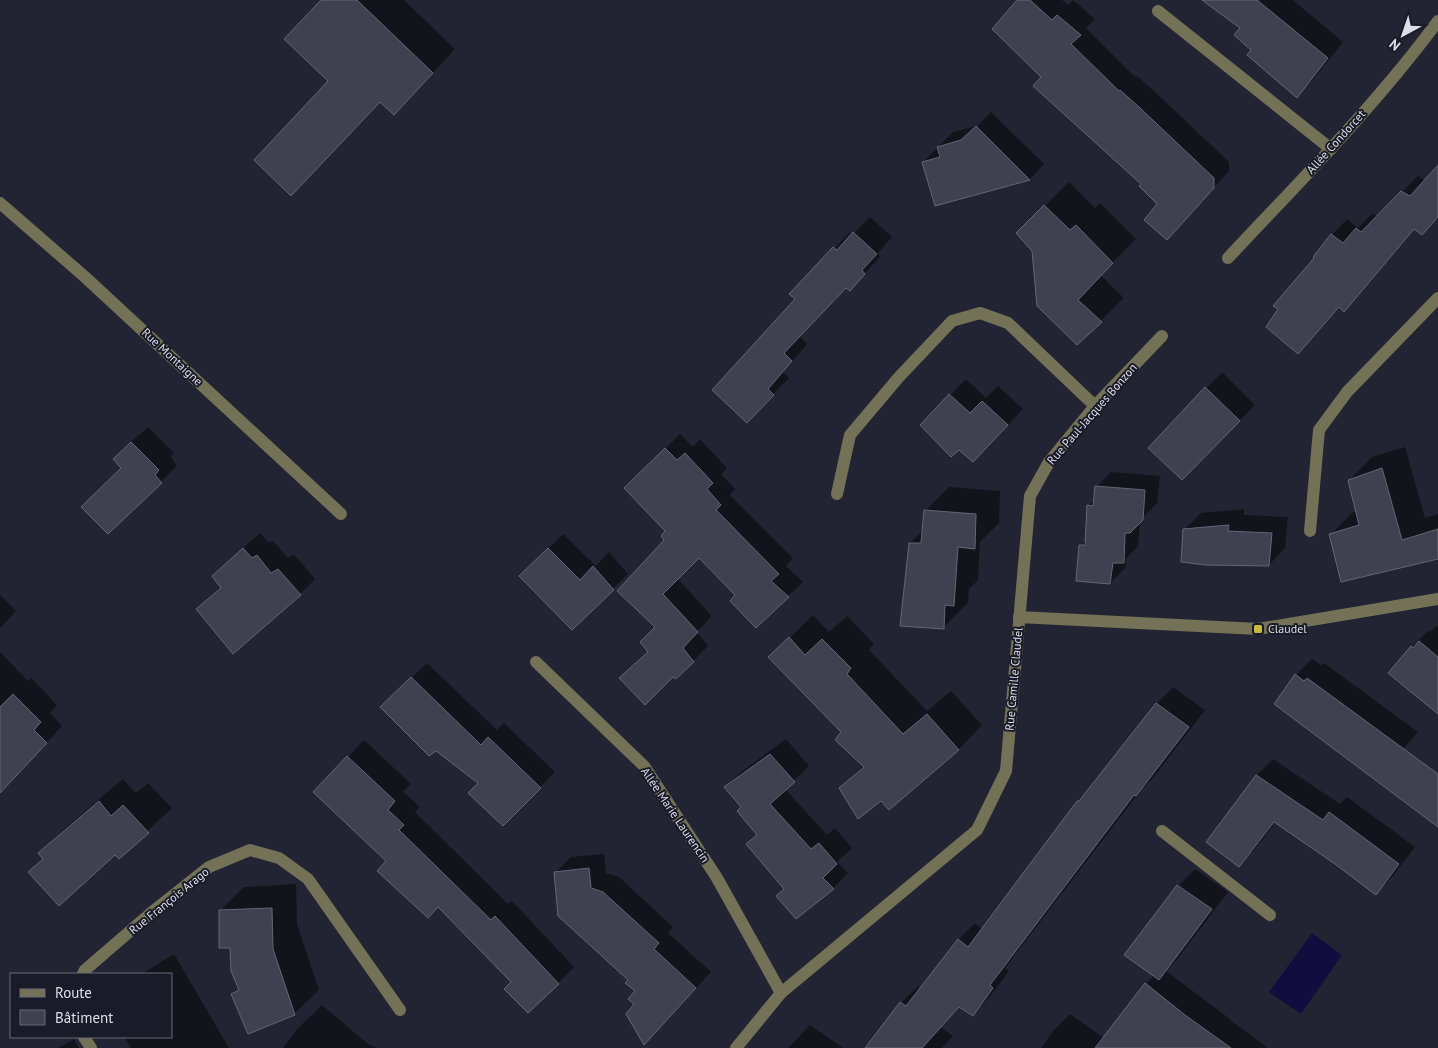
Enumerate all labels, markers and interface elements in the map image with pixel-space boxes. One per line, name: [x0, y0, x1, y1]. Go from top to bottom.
north arrow: [1378, 10, 1428, 60]
text: N: [1385, 35, 1404, 55]
street label: Allée Condorcet: [1303, 107, 1368, 177]
street label: Rue Montaigne: [139, 325, 206, 389]
street label: Rue Paul-Jacques Bonzon: [1044, 360, 1140, 467]
place label: Claudel: [1268, 621, 1307, 636]
marker: Claudel: [1252, 623, 1264, 635]
street label: Rue Camille Claudel: [1002, 626, 1026, 731]
street label: Allée Marie Laurencin: [638, 764, 713, 865]
street label: Rue François Arago: [126, 864, 212, 937]
legend: [10, 973, 172, 1038]
text: Route: [55, 983, 92, 1002]
text: Bâtiment: [55, 1008, 113, 1027]

